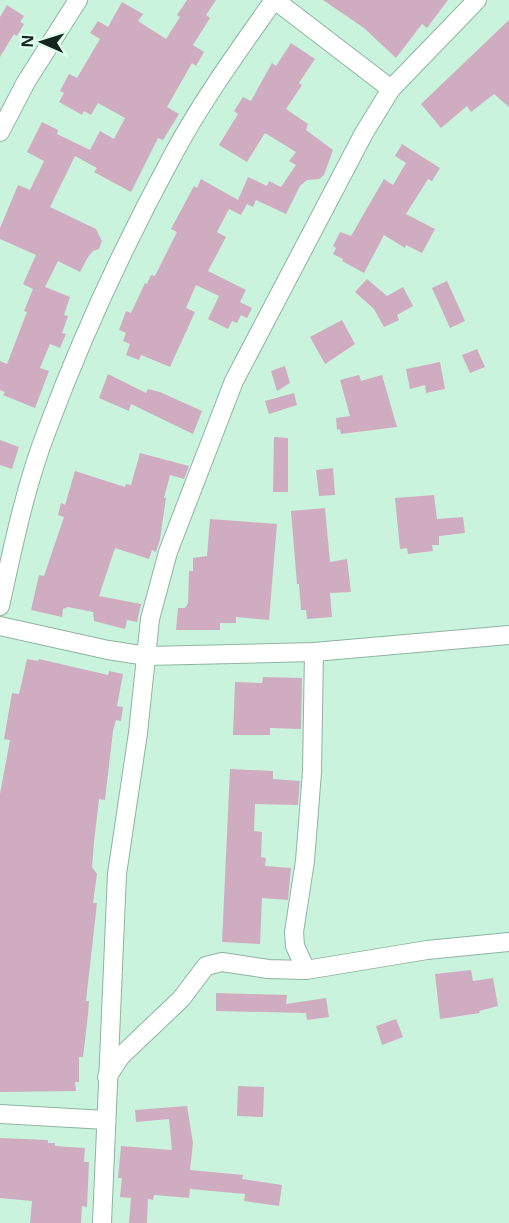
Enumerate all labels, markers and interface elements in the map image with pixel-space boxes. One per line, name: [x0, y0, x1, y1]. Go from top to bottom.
north arrow: [12, 12, 72, 72]
text: N: [16, 34, 38, 48]

